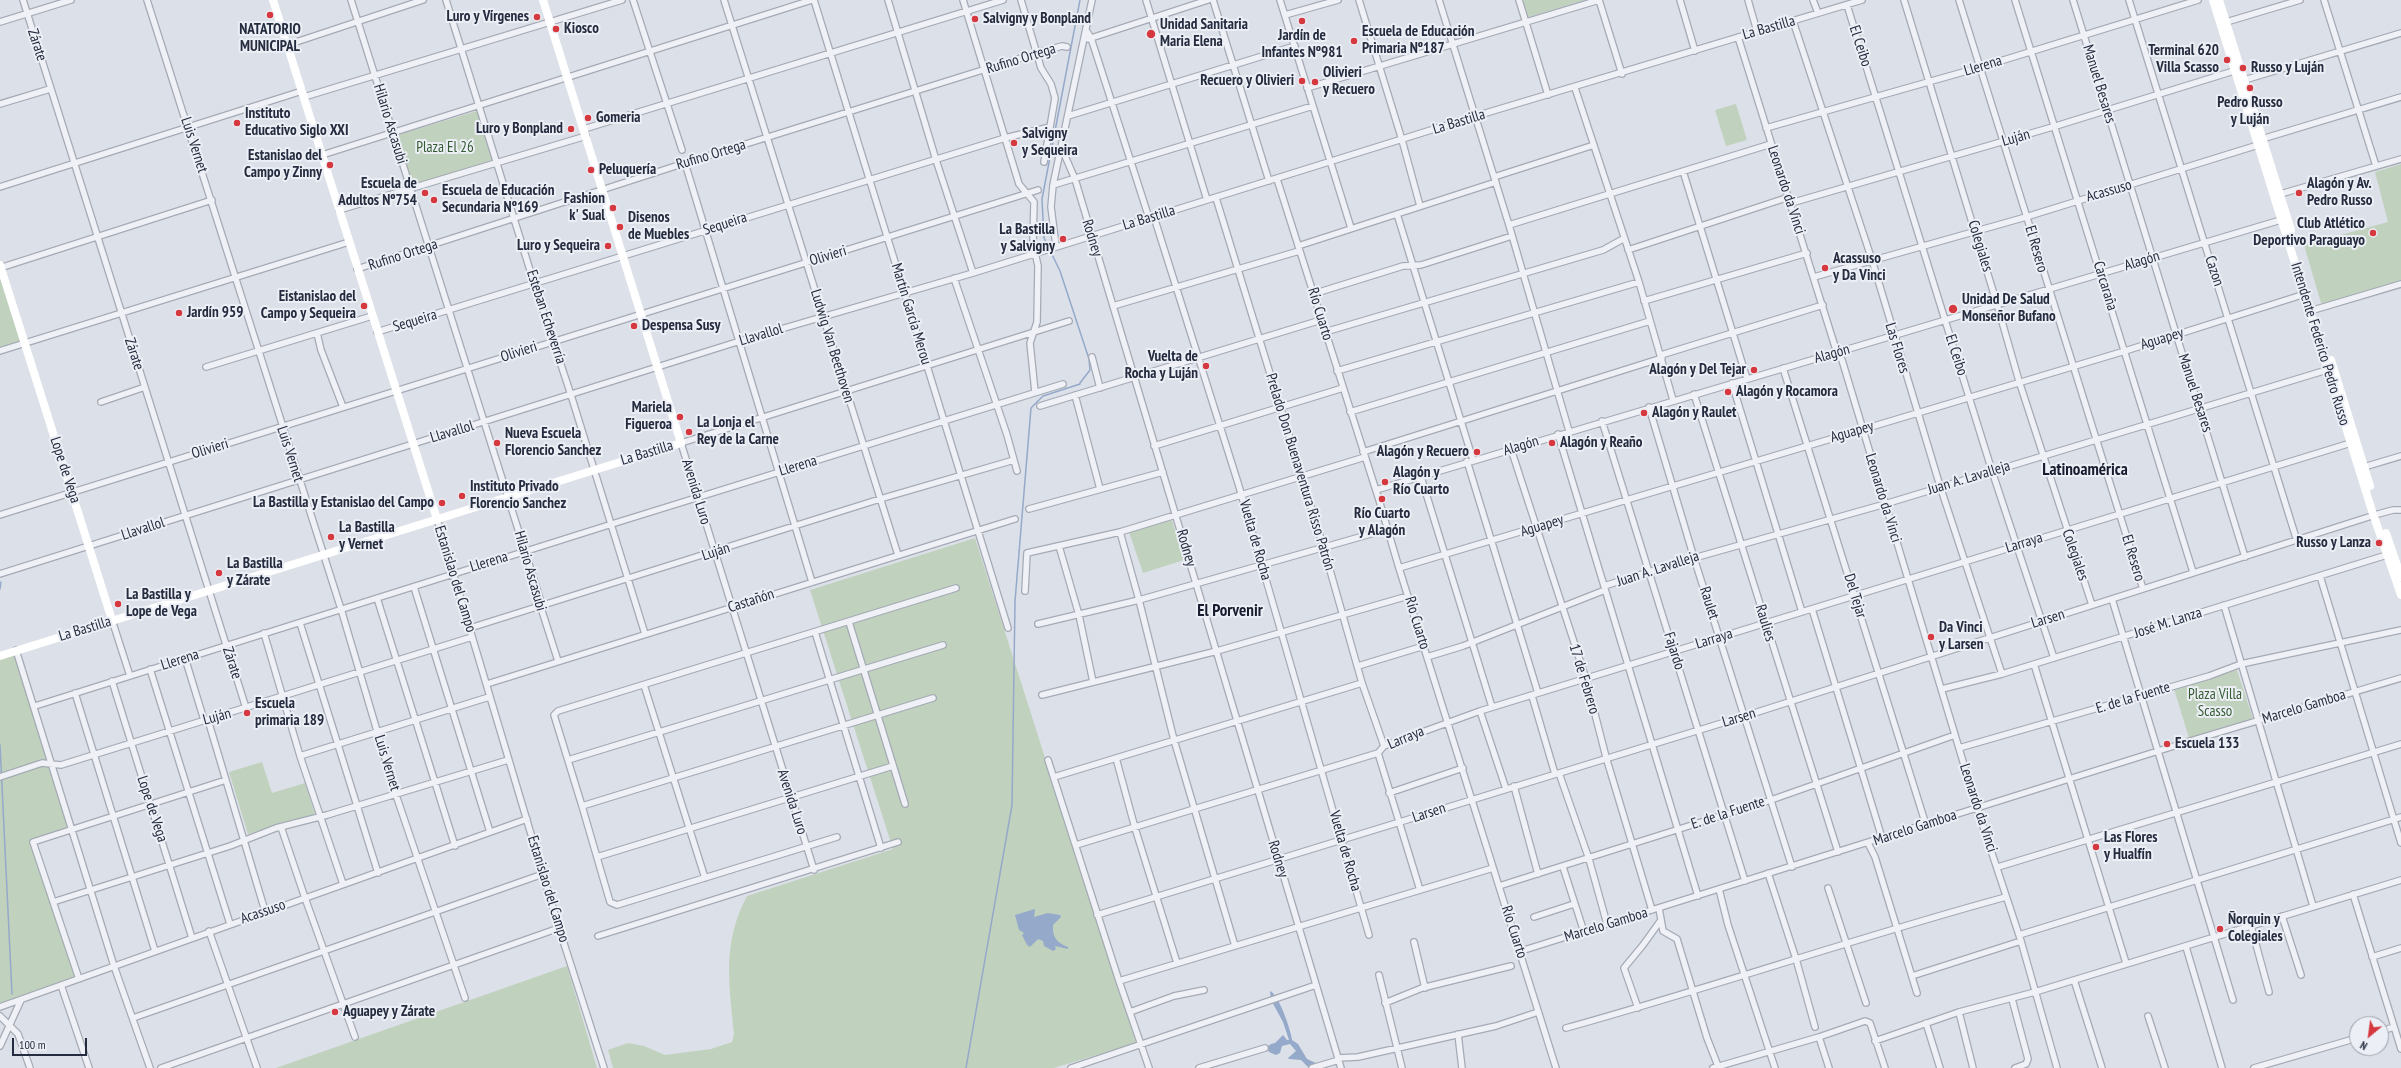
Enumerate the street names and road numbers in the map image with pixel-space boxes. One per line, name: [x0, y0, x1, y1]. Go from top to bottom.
street label: La Bastilla: [1741, 12, 1797, 44]
street label: El Ceibo: [1845, 23, 1875, 69]
street label: Zárate: [23, 27, 51, 63]
street label: Rufino Ortega: [984, 40, 1058, 78]
street label: Manuel Besares: [2079, 43, 2119, 125]
street label: Llerena: [1962, 52, 2004, 80]
street label: Hilario Ascasubi: [369, 82, 411, 166]
street label: La Bastilla: [1431, 106, 1487, 138]
street label: Luis Vernet: [177, 115, 211, 175]
street label: Luján: [2000, 125, 2032, 151]
street label: Rufino Ortega: [674, 136, 748, 174]
street label: Leonardo da Vinci: [1763, 143, 1809, 237]
street label: Acassuso: [2084, 176, 2134, 206]
street label: La Bastilla: [1121, 202, 1177, 234]
street label: Sequeira: [701, 208, 749, 240]
street label: Rodney: [1078, 217, 1106, 259]
street label: Colegiales: [1964, 218, 1996, 274]
street label: El Resero: [2021, 224, 2051, 274]
street label: Rufino Ortega: [366, 235, 440, 275]
street label: Olivieri: [807, 242, 849, 270]
street label: Alagón: [2122, 247, 2162, 275]
street label: Cazon: [2200, 253, 2228, 289]
street label: Carcaraña: [2089, 259, 2121, 313]
street label: Intendente Federico Pedro Russo: [2287, 260, 2353, 428]
street label: Martín García Merou: [887, 261, 935, 367]
street label: Esteban Echeverría: [522, 268, 570, 366]
street label: Río Cuarto: [1303, 285, 1337, 343]
street label: Ludwig Van Beethoven: [806, 287, 858, 405]
street label: Sequeira: [391, 306, 439, 336]
street label: Llavallol: [737, 320, 785, 350]
street label: Las Flores: [1881, 321, 1913, 375]
street label: Aguapey: [2138, 324, 2186, 354]
street label: El Ceibo: [1941, 332, 1971, 378]
street label: Zárate: [120, 336, 148, 372]
street label: Olivieri: [498, 338, 540, 366]
street label: Alagón: [1812, 340, 1852, 368]
street label: Manuel Besares: [2174, 352, 2216, 434]
street label: Prelado Don Buenaventura Risso Patrón: [1261, 371, 1339, 573]
street label: Llavallol: [428, 417, 476, 447]
street label: Aguapey: [1828, 417, 1876, 447]
street label: Luis Vernet: [273, 424, 307, 484]
street label: Alagón: [1501, 432, 1541, 460]
street label: Lope de Vega: [46, 435, 84, 505]
street label: Olivieri: [189, 435, 231, 463]
street label: La Bastilla: [619, 437, 675, 469]
street label: Leonardo da Vinci: [1861, 451, 1905, 545]
street label: Llerena: [777, 452, 819, 480]
street label: Avenida Luro: [678, 457, 714, 527]
street label: Juan A. Lavalleja: [1926, 457, 2012, 499]
street label: Vuelta de Rocha: [1235, 498, 1275, 582]
street label: Aguapey: [1518, 511, 1566, 541]
street label: Llavallol: [119, 514, 167, 544]
street label: Estanislao del Campo: [430, 524, 480, 634]
street label: Rodney: [1172, 527, 1200, 569]
street label: Colegiales: [2058, 527, 2092, 583]
street label: Hilario Ascasubi: [510, 529, 550, 613]
street label: Larraya: [2003, 529, 2045, 557]
street label: El Resero: [2117, 533, 2149, 583]
street label: Luján: [700, 539, 732, 565]
street label: Juan A. Lavalleja: [1615, 547, 1701, 591]
street label: Llerena: [468, 548, 510, 576]
street label: Del Tejar: [1840, 572, 1870, 620]
street label: Raulet: [1695, 584, 1723, 622]
street label: Castañón: [726, 585, 776, 617]
street label: Río Cuarto: [1400, 594, 1434, 652]
street label: Raulies: [1751, 602, 1779, 644]
street label: José M. Lanza: [2132, 604, 2204, 642]
street label: Larsen: [2029, 605, 2067, 633]
street label: La Bastilla: [57, 613, 113, 645]
street label: Larraya: [1693, 625, 1735, 653]
street label: Fajardo: [1659, 630, 1689, 672]
street label: 17 de Febrero: [1565, 642, 1603, 716]
street label: Llerena: [159, 645, 201, 675]
street label: Zárate: [218, 645, 246, 681]
street label: E. de la Fuente: [2094, 678, 2172, 718]
street label: Marcelo Gamboa: [2260, 686, 2348, 728]
street label: Larsen: [1720, 704, 1758, 732]
street label: Luján: [201, 705, 233, 729]
street label: Larraya: [1385, 722, 1427, 754]
street label: Luis Vernet: [370, 733, 404, 793]
street label: Leonardo da Vinci: [1955, 761, 2001, 855]
street label: Avenida Luro: [773, 767, 811, 837]
street label: Lope de Vega: [133, 774, 171, 844]
street label: E. de la Fuente: [1689, 793, 1767, 833]
street label: Larsen: [1410, 799, 1448, 827]
street label: Marcelo Gamboa: [1871, 806, 1959, 850]
street label: Vuelta de Rocha: [1325, 809, 1365, 893]
street label: Estanislao del Campo: [523, 834, 573, 944]
street label: Rodney: [1264, 838, 1292, 880]
street label: Acassuso: [238, 896, 288, 928]
street label: Río Cuarto: [1497, 903, 1531, 961]
street label: Marcelo Gamboa: [1562, 904, 1650, 946]

